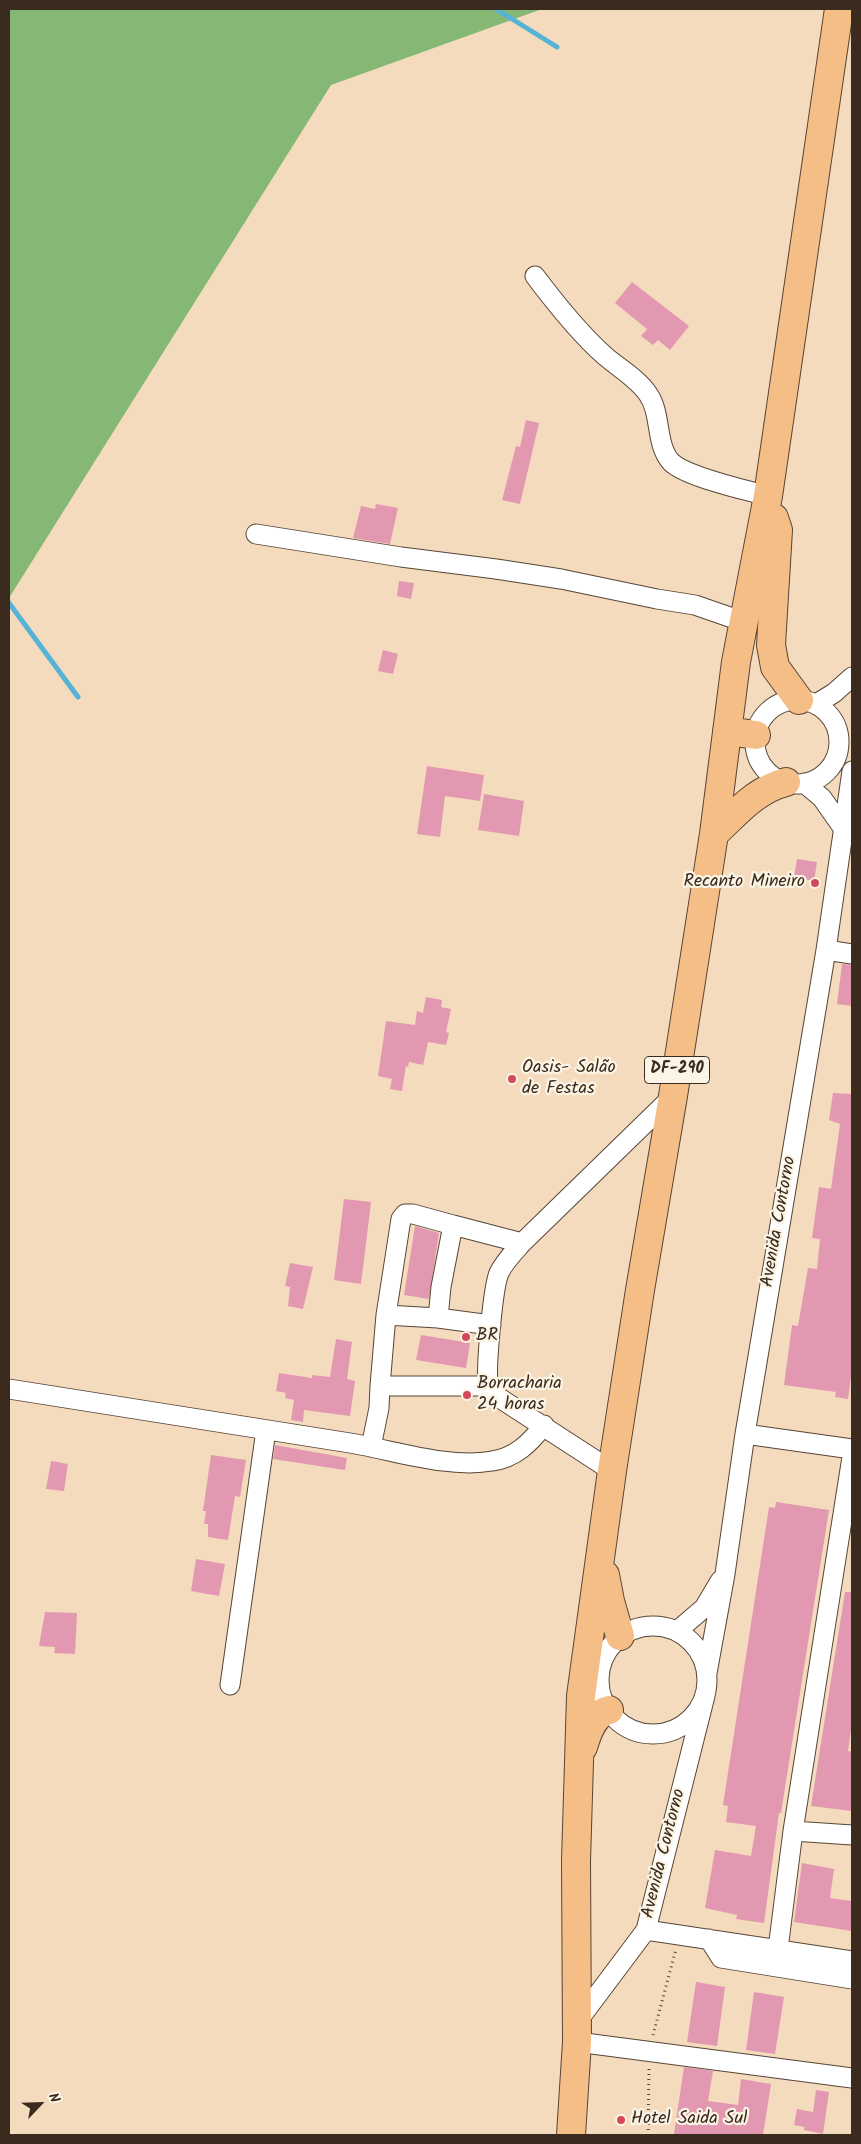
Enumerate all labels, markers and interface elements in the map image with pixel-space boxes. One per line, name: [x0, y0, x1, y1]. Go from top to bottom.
place label: Recanto Mineiro: [683, 872, 805, 894]
marker: Recanto Mineiro: [809, 877, 821, 889]
road number: DF-290: [644, 1056, 710, 1084]
place label: Oasis- Salão de Festas: [522, 1058, 616, 1100]
marker: Oasis- Salão de Festas: [506, 1073, 518, 1085]
street label: Avenida Contorno: [758, 1155, 802, 1289]
place label: BR: [476, 1326, 498, 1348]
marker: BR: [460, 1331, 472, 1343]
place label: Borracharia 24 horas: [477, 1374, 562, 1416]
marker: Borracharia 24 horas: [461, 1389, 473, 1401]
street label: Avenida Contorno: [638, 1787, 692, 1921]
north arrow: [15, 2079, 65, 2129]
text: N: [42, 2089, 66, 2106]
place label: Hotel Saida Sul: [631, 2109, 747, 2131]
marker: Hotel Saida Sul: [615, 2114, 627, 2126]

